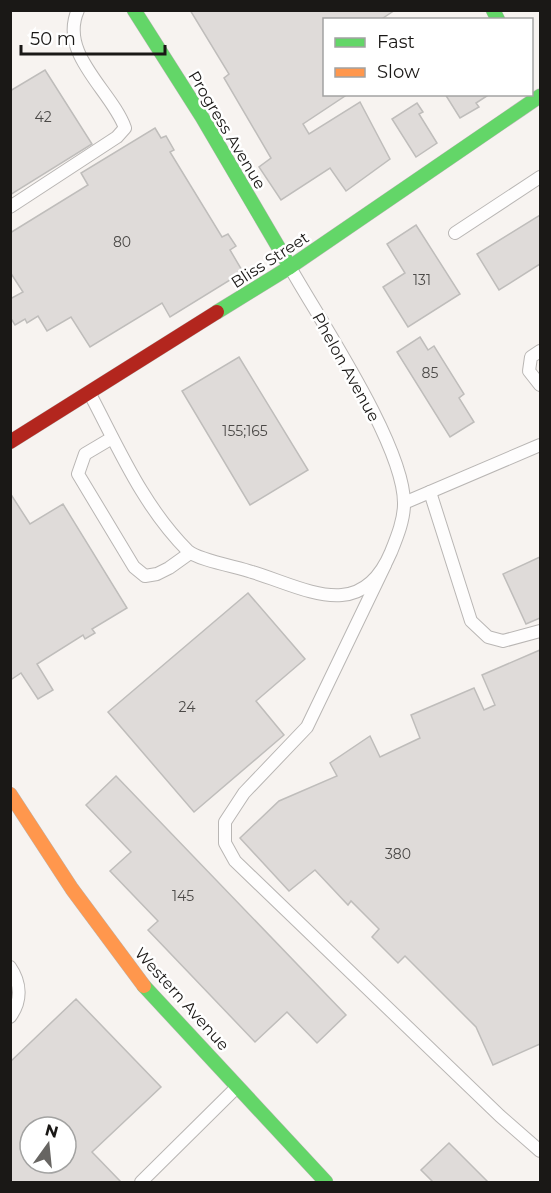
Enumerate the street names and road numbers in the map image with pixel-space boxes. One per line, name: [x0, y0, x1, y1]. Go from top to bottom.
street label: Progress Avenue: [184, 68, 270, 192]
street label: Bliss Street: [228, 228, 313, 292]
street label: Phelon Avenue: [308, 309, 384, 425]
street label: Western Avenue: [131, 944, 233, 1054]

